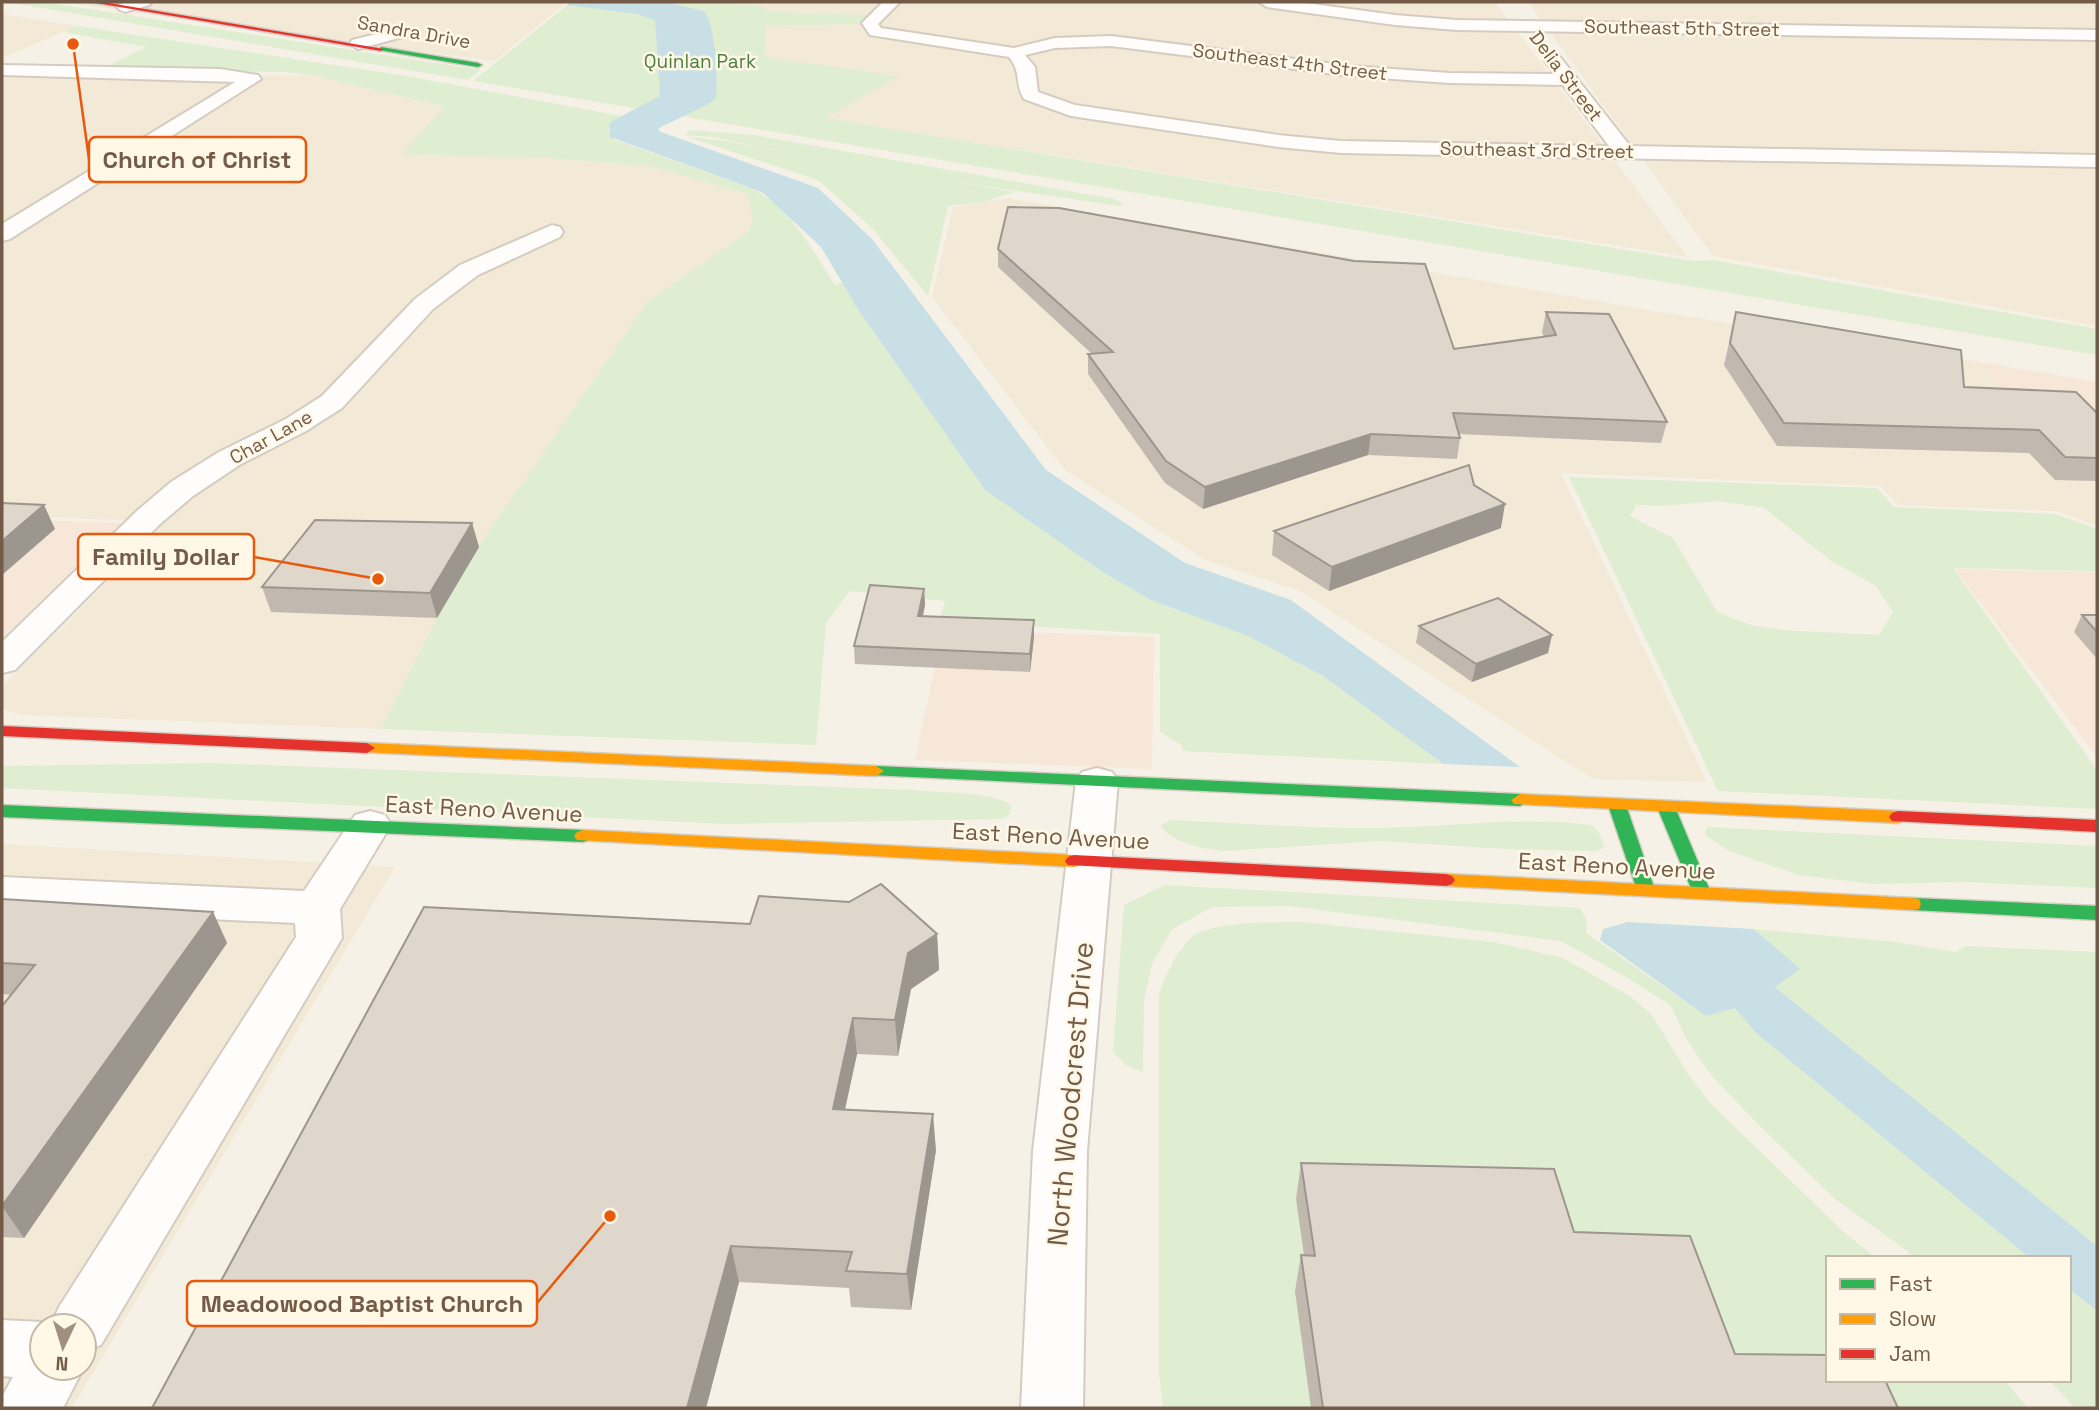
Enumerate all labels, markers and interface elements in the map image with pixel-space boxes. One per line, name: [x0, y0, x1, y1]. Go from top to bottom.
street label: Sandra Drive: [355, 10, 473, 54]
street label: Southeast 5th Street: [1584, 14, 1780, 42]
street label: Delia Street: [1524, 26, 1608, 126]
street label: Southeast 4th Street: [1191, 38, 1389, 86]
park label: Quinlan Park: [644, 49, 756, 74]
street label: Southeast 3rd Street: [1440, 136, 1634, 164]
callout: Church of Christ: [89, 137, 306, 182]
text: Church of Christ: [102, 144, 292, 175]
street label: Char Lane: [225, 404, 317, 470]
callout: Family Dollar: [78, 534, 254, 579]
text: Family Dollar: [92, 541, 240, 572]
street label: East Reno Avenue: [384, 789, 584, 829]
street label: East Reno Avenue: [951, 816, 1151, 856]
street label: East Reno Avenue: [1517, 846, 1717, 886]
street label: North Woodcrest Drive: [1039, 940, 1101, 1248]
legend: [1826, 1256, 2071, 1382]
text: Fast: [1889, 1270, 1933, 1297]
callout: Meadowood Baptist Church: [187, 1281, 537, 1326]
text: Meadowood Baptist Church: [201, 1288, 523, 1319]
text: Slow: [1889, 1305, 1937, 1332]
north arrow: [28, 1312, 98, 1382]
text: Jam: [1889, 1340, 1931, 1367]
text: N: [55, 1351, 69, 1376]

